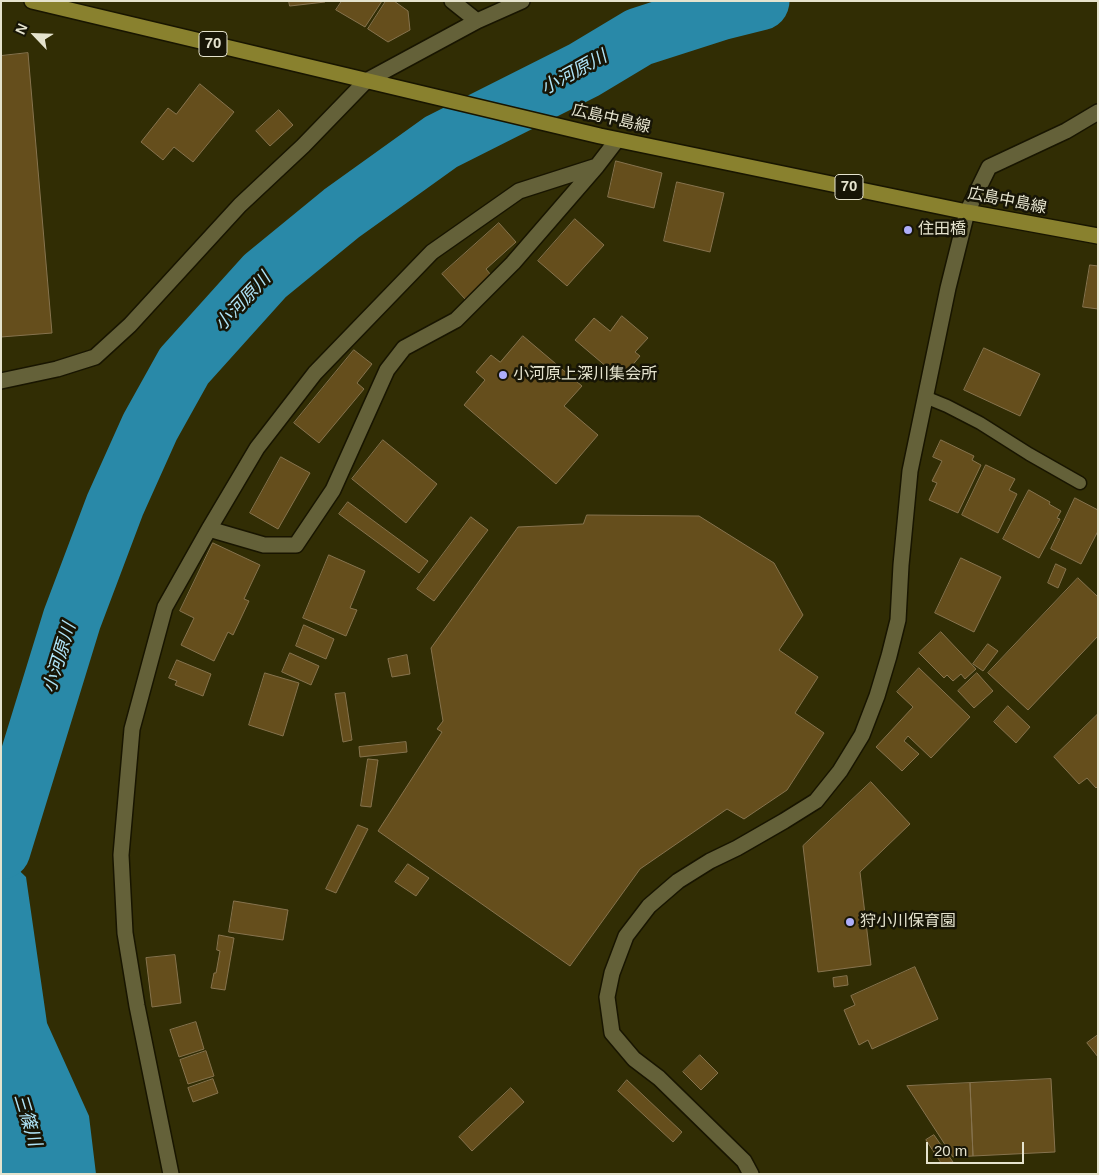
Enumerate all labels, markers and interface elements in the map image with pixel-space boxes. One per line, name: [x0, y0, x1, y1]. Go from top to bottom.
north arrow: [10, 10, 60, 60]
text: N: [12, 21, 31, 37]
road number: 70: [199, 32, 227, 56]
water label: 小河原川: [537, 46, 611, 100]
street label: 広島中島線: [570, 101, 652, 137]
road number: 70: [835, 174, 863, 200]
street label: 広島中島線: [966, 184, 1048, 218]
place label: 住田橋: [918, 220, 966, 240]
marker: 住田橋: [902, 224, 914, 236]
water label: 小河原川: [211, 268, 275, 336]
place label: 小河原上深川集会所: [513, 365, 657, 385]
marker: 小河原上深川集会所: [497, 369, 509, 381]
water label: 小河原川: [39, 620, 81, 696]
place label: 狩小川保育園: [860, 912, 956, 932]
marker: 狩小川保育園: [844, 916, 856, 928]
water label: 三篠川: [9, 1091, 45, 1149]
scale bar: [929, 1132, 1026, 1164]
text: 20 m: [934, 1142, 967, 1159]

